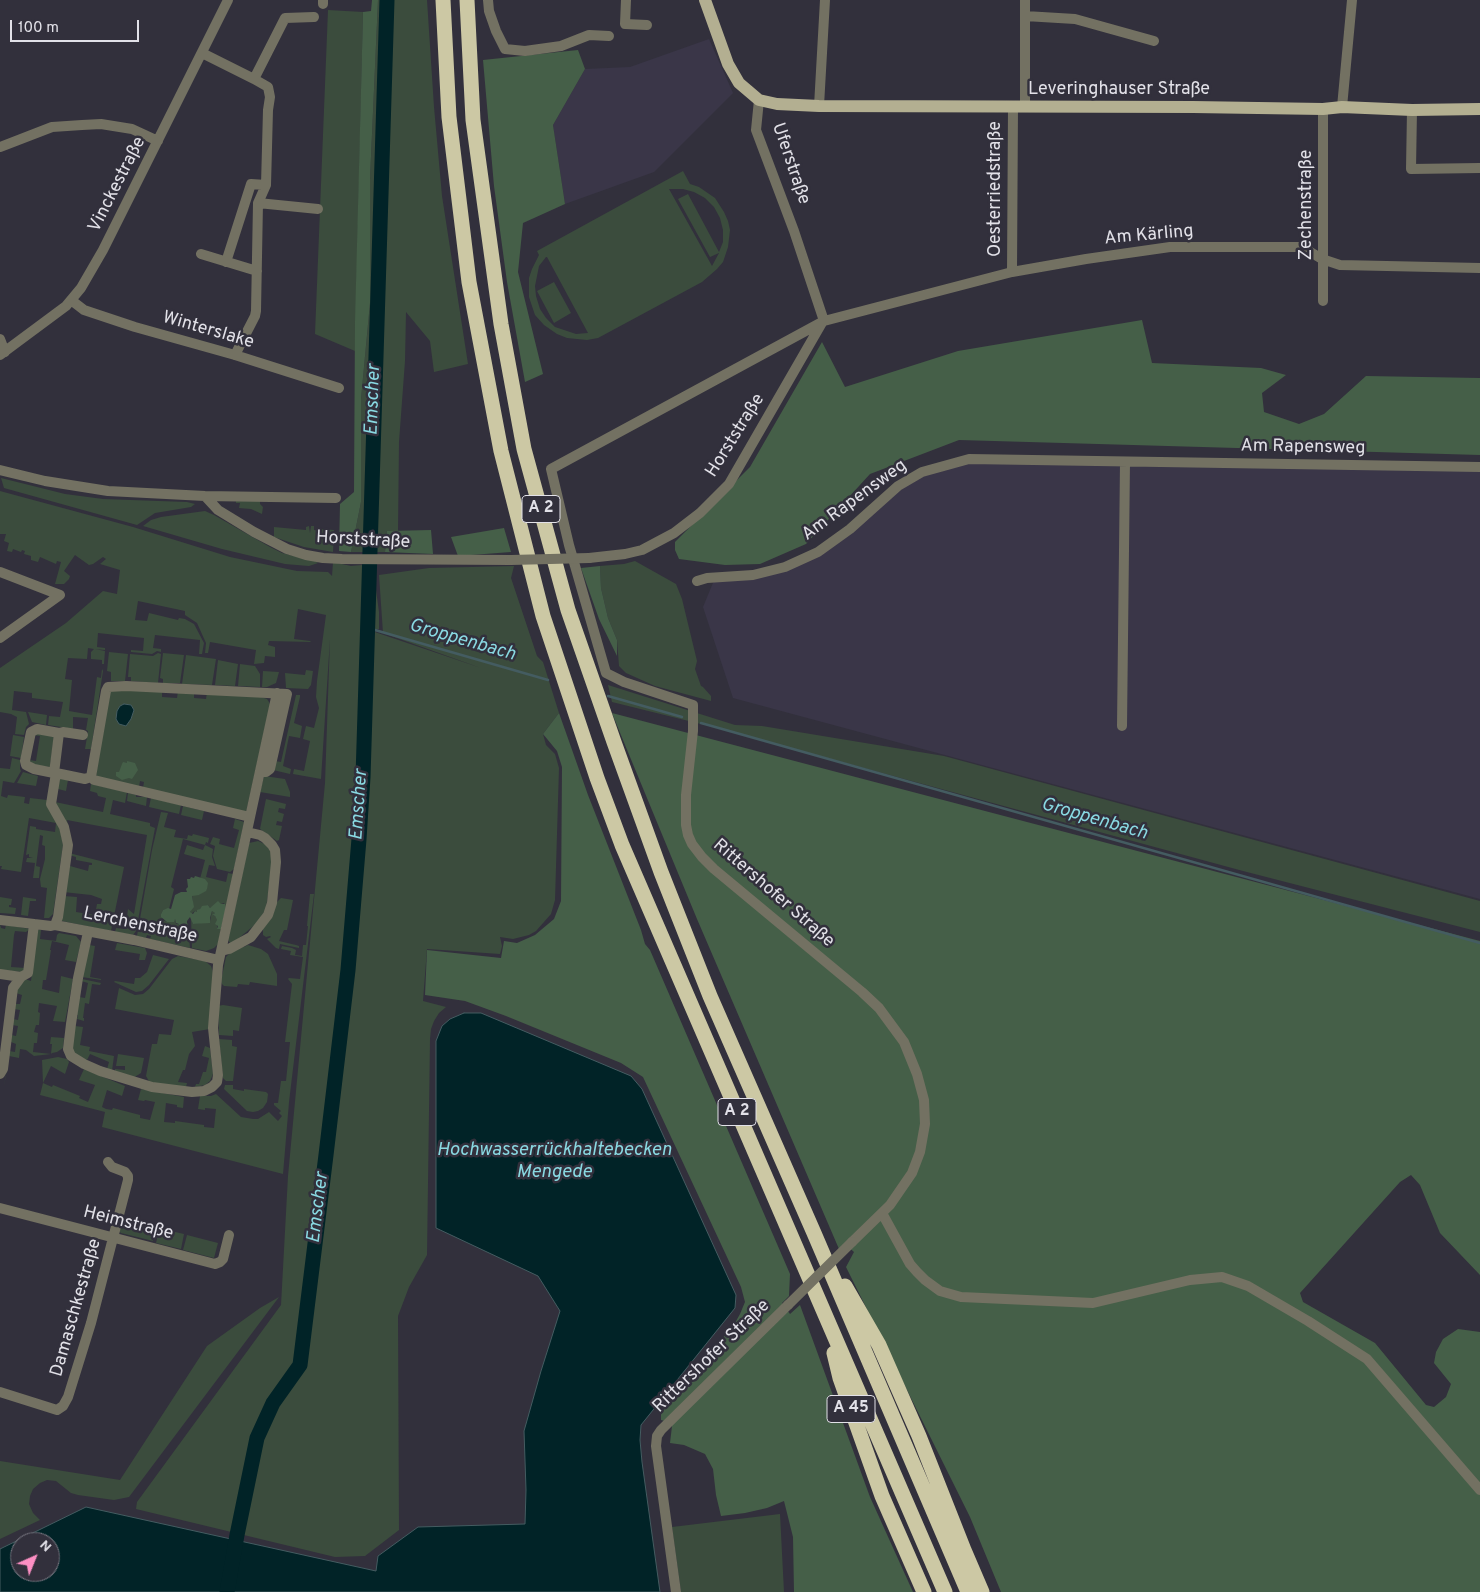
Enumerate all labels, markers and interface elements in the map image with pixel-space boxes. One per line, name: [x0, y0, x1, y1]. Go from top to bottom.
scale bar: [12, 10, 141, 42]
text: 100 m: [18, 19, 59, 38]
street label: Leveringhauser Straße: [1028, 79, 1210, 101]
street label: Uferstraße: [766, 120, 814, 208]
street label: Oesterriedstraße: [985, 121, 1007, 257]
street label: Vinckestraße: [85, 134, 151, 236]
street label: Zechenstraße: [1296, 150, 1318, 260]
street label: Am Kärling: [1103, 221, 1195, 251]
street label: Winterslake: [160, 308, 256, 354]
water label: Emscher: [361, 364, 387, 436]
street label: Horststraße: [702, 390, 770, 482]
street label: Am Rapensweg: [1240, 436, 1366, 460]
street label: Am Rapensweg: [798, 456, 912, 546]
road number: A 2: [522, 496, 560, 522]
street label: Horststraße: [315, 528, 411, 554]
water label: Groppenbach: [406, 615, 518, 667]
water label: Emscher: [346, 769, 374, 841]
water label: Groppenbach: [1038, 794, 1150, 846]
street label: Rittershofer Straße: [708, 835, 838, 953]
street label: Lerchenstraße: [81, 903, 199, 949]
road number: A 2: [718, 1098, 756, 1126]
water label: Hochwasserrückhaltebecken Mengede: [436, 1140, 672, 1184]
water label: Emscher: [303, 1171, 335, 1245]
street label: Heimstraße: [81, 1202, 175, 1246]
street label: Damaschkestraße: [47, 1237, 107, 1379]
street label: Rittershofer Straße: [649, 1296, 775, 1418]
road number: A 45: [827, 1396, 875, 1422]
north arrow: [10, 1532, 60, 1582]
text: N: [36, 1537, 55, 1556]

